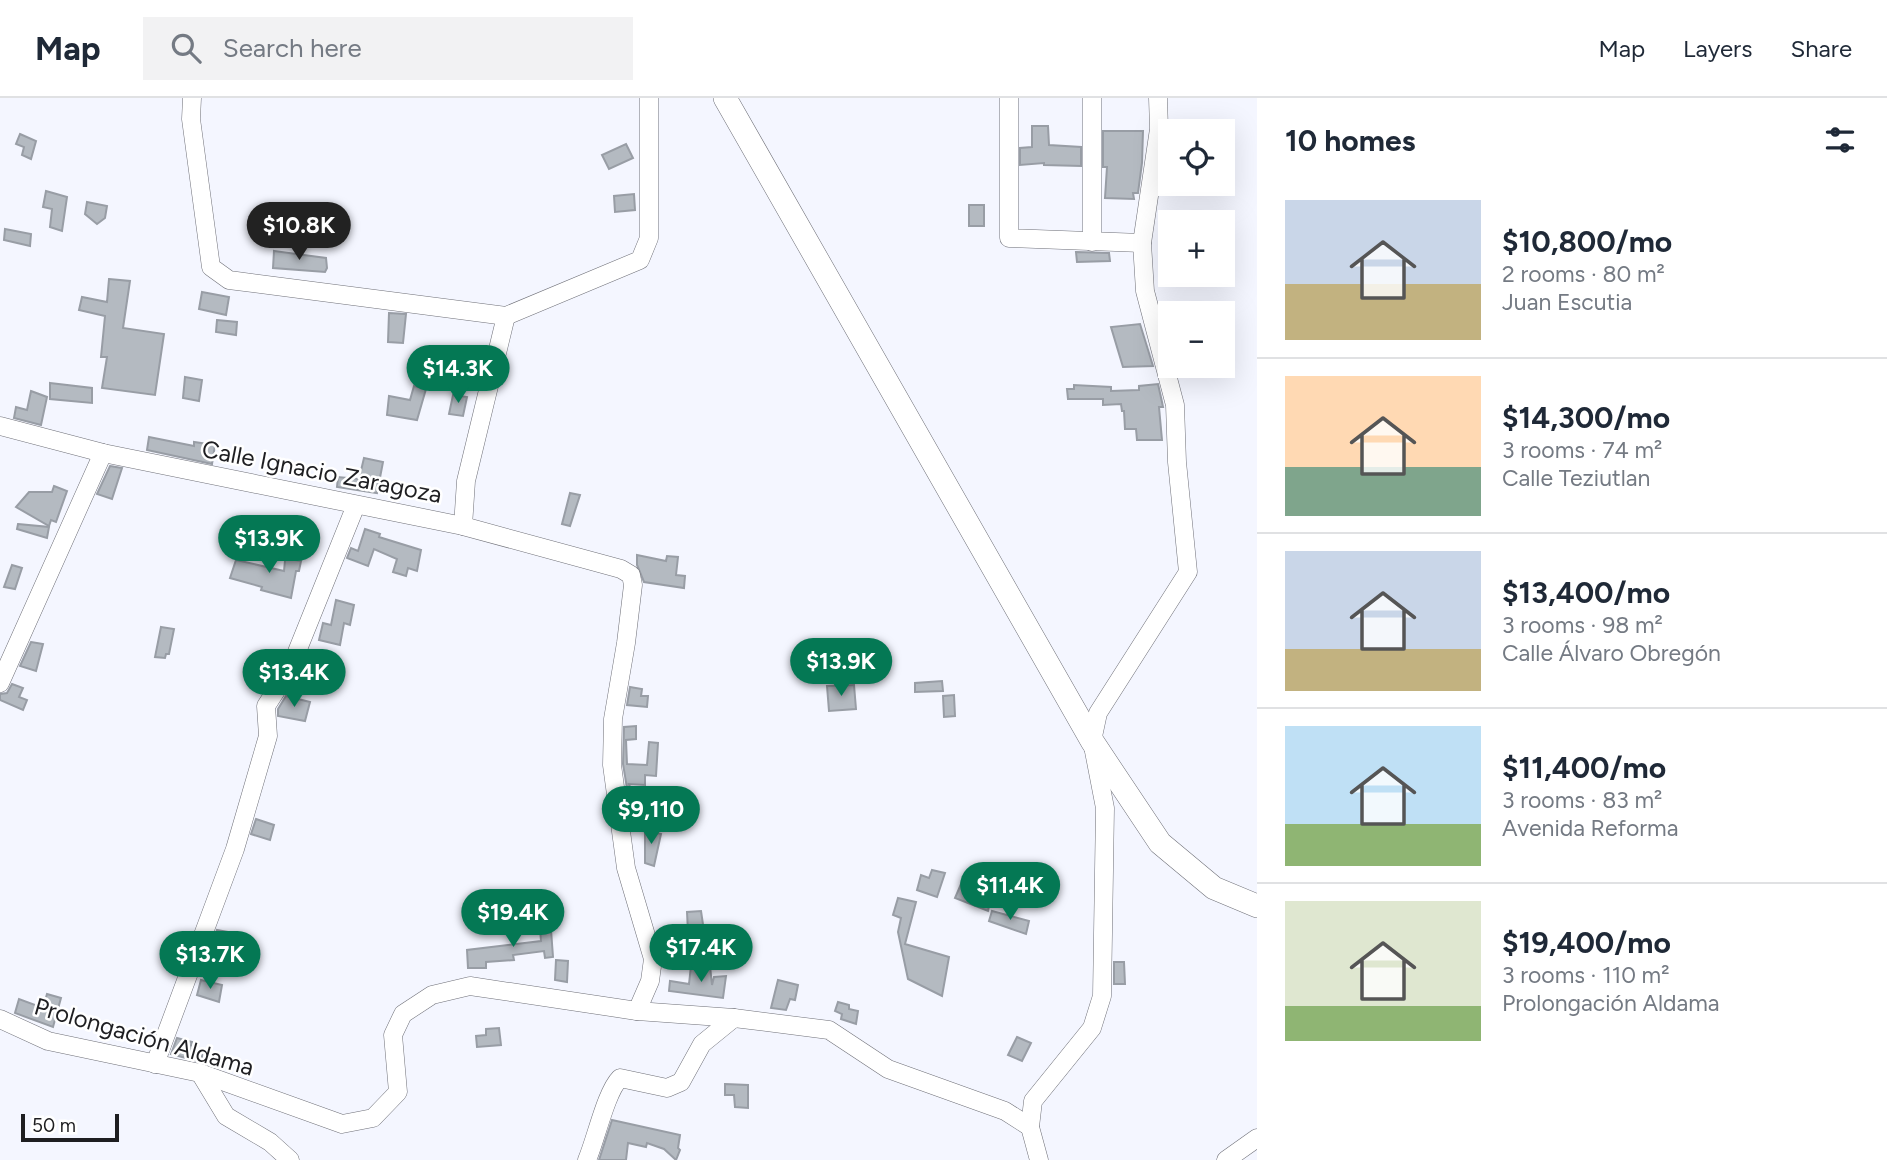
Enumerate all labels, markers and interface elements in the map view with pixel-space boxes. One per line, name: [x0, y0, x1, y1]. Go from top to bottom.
search box: [143, 17, 633, 80]
text: Map: [35, 29, 101, 68]
icon: search: [167, 29, 205, 67]
text: Search here: [223, 32, 362, 64]
text: Map: [1598, 34, 1645, 63]
text: Layers: [1683, 34, 1752, 63]
text: Share: [1790, 34, 1852, 63]
map controls: [1158, 119, 1235, 378]
button: locate: [1158, 119, 1235, 196]
icon: filters: [1821, 121, 1859, 159]
text: 10 homes: [1285, 122, 1416, 159]
pin: $10.8K: [242, 202, 356, 262]
button: +: [1158, 210, 1235, 287]
text: $10.8K: [263, 211, 335, 239]
text: $10,800/mo: [1502, 223, 1672, 260]
icon: home: [1341, 228, 1425, 312]
text: 2 rooms · 80 m²: [1502, 260, 1665, 288]
text: Juan Escutia: [1502, 288, 1632, 316]
button: −: [1158, 301, 1235, 378]
pin: $14.3K: [401, 345, 515, 405]
text: $14.3K: [423, 354, 493, 382]
text: $14,300/mo: [1502, 399, 1670, 436]
icon: home: [1341, 404, 1425, 488]
street label: Calle Ignacio Zaragoza: [200, 434, 445, 509]
text: 3 rooms · 74 m²: [1502, 436, 1662, 464]
text: Calle Teziutlan: [1502, 464, 1650, 492]
pin: $13.9K: [212, 516, 326, 575]
text: $13.9K: [234, 524, 304, 552]
text: $13,400/mo: [1502, 574, 1670, 611]
icon: home: [1341, 579, 1425, 663]
text: 3 rooms · 98 m²: [1502, 611, 1663, 639]
pin: $13.9K: [784, 638, 898, 698]
text: Calle Álvaro Obregón: [1502, 639, 1721, 667]
text: $13.9K: [806, 647, 876, 675]
pin: $13.4K: [237, 650, 351, 709]
text: $13.4K: [259, 658, 329, 686]
text: $11,400/mo: [1502, 749, 1666, 786]
icon: home: [1341, 754, 1425, 838]
pin: $9,110: [594, 786, 708, 846]
text: 3 rooms · 83 m²: [1502, 786, 1662, 814]
text: $9,110: [618, 795, 684, 823]
text: Avenida Reforma: [1502, 814, 1678, 842]
pin: $11.4K: [953, 862, 1067, 922]
text: $11.4K: [976, 871, 1044, 899]
pin: $19.4K: [456, 890, 570, 949]
text: $19.4K: [477, 898, 549, 926]
pin: $17.4K: [644, 924, 758, 984]
text: $19,400/mo: [1502, 924, 1671, 961]
icon: home: [1341, 929, 1425, 1013]
pin: $13.7K: [153, 932, 267, 991]
text: $17.4K: [666, 933, 736, 961]
text: $13.7K: [175, 940, 245, 968]
text: 3 rooms · 110 m²: [1502, 961, 1669, 989]
text: Prolongación Aldama: [1502, 989, 1720, 1017]
street label: Prolongación Aldama: [31, 991, 257, 1082]
scale bar: [21, 1111, 119, 1143]
text: 50 m: [32, 1114, 76, 1137]

